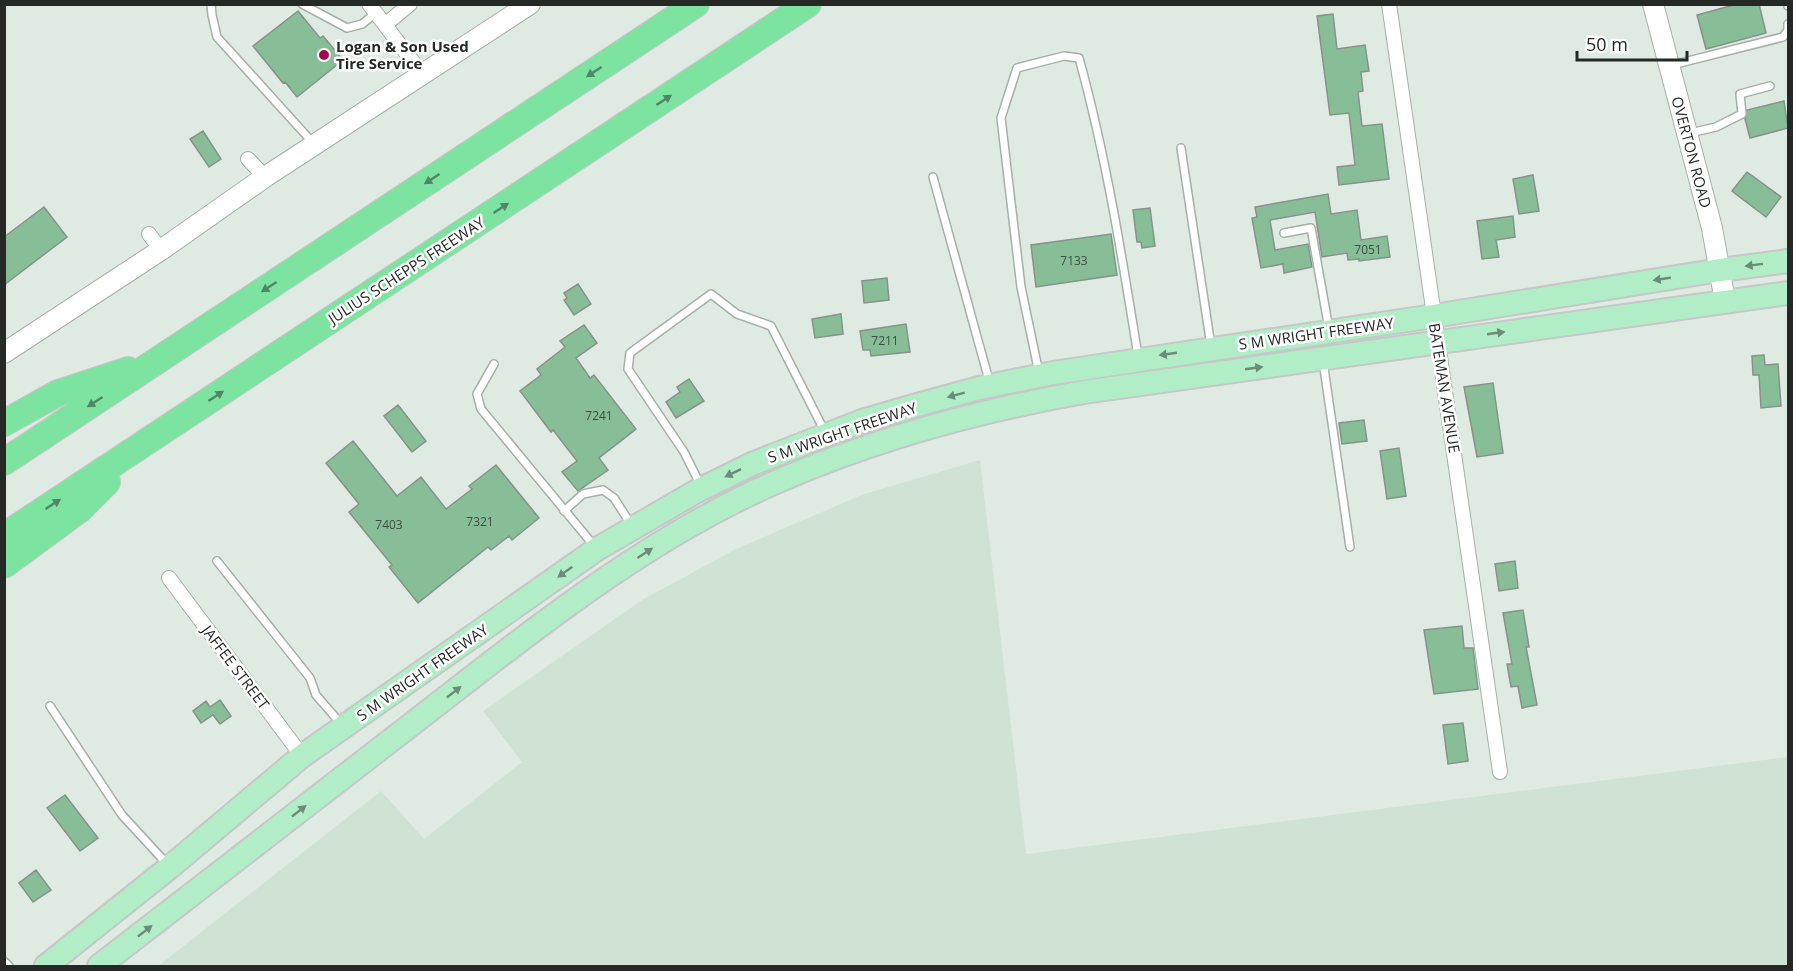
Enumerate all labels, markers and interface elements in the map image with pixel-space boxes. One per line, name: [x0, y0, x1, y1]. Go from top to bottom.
scale bar: [1577, 24, 1686, 62]
text: 50 m: [1586, 32, 1628, 56]
place label: Logan & Son Used Tire Service: [336, 36, 469, 73]
marker: Logan & Son Used Tire Service: [317, 48, 331, 62]
one-way arrow: [586, 66, 603, 77]
street label: OVERTON ROAD: [1668, 94, 1716, 210]
one-way arrow: [656, 95, 672, 106]
one-way arrow: [424, 173, 440, 184]
one-way arrow: [493, 202, 509, 213]
street label: JULIUS SCHEPPS FREEWAY: [322, 212, 489, 329]
house number: 7051: [1354, 241, 1382, 258]
house number: 7133: [1060, 252, 1088, 269]
one-way arrow: [1744, 261, 1763, 270]
one-way arrow: [1652, 275, 1671, 284]
one-way arrow: [261, 281, 277, 292]
street label: S M WRIGHT FREEWAY: [1237, 312, 1395, 354]
street label: BATEMAN AVENUE: [1425, 322, 1465, 454]
one-way arrow: [1487, 329, 1506, 338]
house number: 7211: [871, 332, 899, 349]
one-way arrow: [1158, 350, 1177, 359]
one-way arrow: [1244, 364, 1263, 373]
one-way arrow: [947, 390, 965, 400]
one-way arrow: [208, 391, 224, 402]
one-way arrow: [88, 396, 104, 408]
street label: S M WRIGHT FREEWAY: [765, 397, 920, 467]
house number: 7241: [585, 407, 613, 424]
one-way arrow: [724, 469, 741, 478]
one-way arrow: [45, 498, 61, 510]
house number: 7321: [466, 513, 494, 530]
house number: 7403: [375, 516, 403, 533]
one-way arrow: [637, 547, 653, 559]
one-way arrow: [557, 566, 573, 578]
street label: JAFFEE STREET: [197, 619, 275, 714]
street label: S M WRIGHT FREEWAY: [352, 619, 492, 725]
one-way arrow: [446, 686, 461, 698]
one-way arrow: [292, 806, 307, 818]
one-way arrow: [138, 925, 153, 937]

